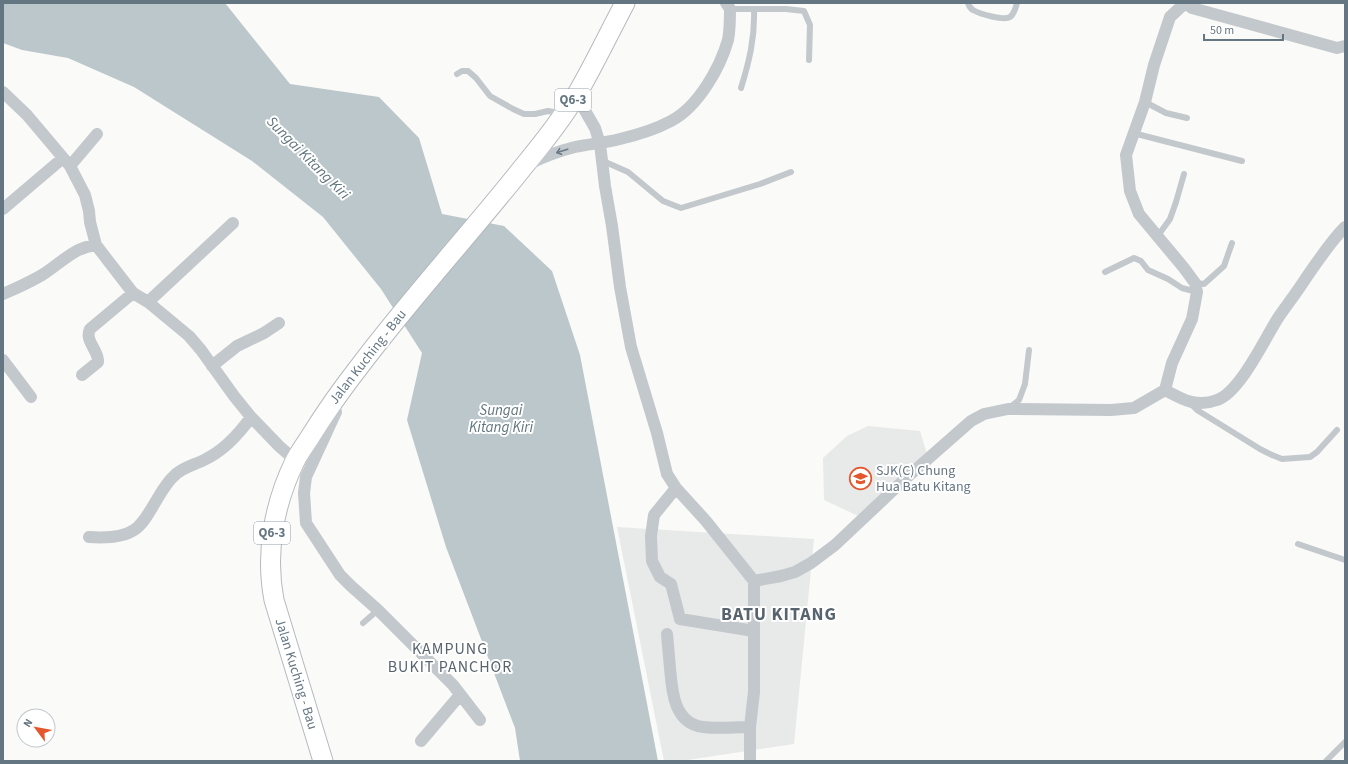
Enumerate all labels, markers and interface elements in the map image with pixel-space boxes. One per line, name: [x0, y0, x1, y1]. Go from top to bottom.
scale bar: [1204, 16, 1283, 42]
text: 50 m: [1210, 22, 1234, 39]
road number: Q6-3: [555, 89, 591, 111]
water label: Sungai Kitang Kiri: [262, 112, 355, 205]
one-way arrow: [556, 148, 568, 156]
street label: Jalan Kuching - Bau: [325, 305, 411, 409]
water label: Sungai Kitang Kiri: [469, 400, 533, 438]
place label: SJK(C) Chung Hua Batu Kitang: [876, 461, 971, 497]
school or university icon: SJK(C) Chung Hua Batu Kitang: [848, 466, 874, 492]
road number: Q6-3: [254, 522, 290, 544]
district label: BATU KITANG: [721, 602, 837, 627]
street label: Jalan Kuching - Bau: [270, 616, 322, 732]
district label: KAMPUNG BUKIT PANCHOR: [388, 638, 512, 678]
north arrow: [16, 708, 56, 748]
text: N: [20, 716, 36, 730]

